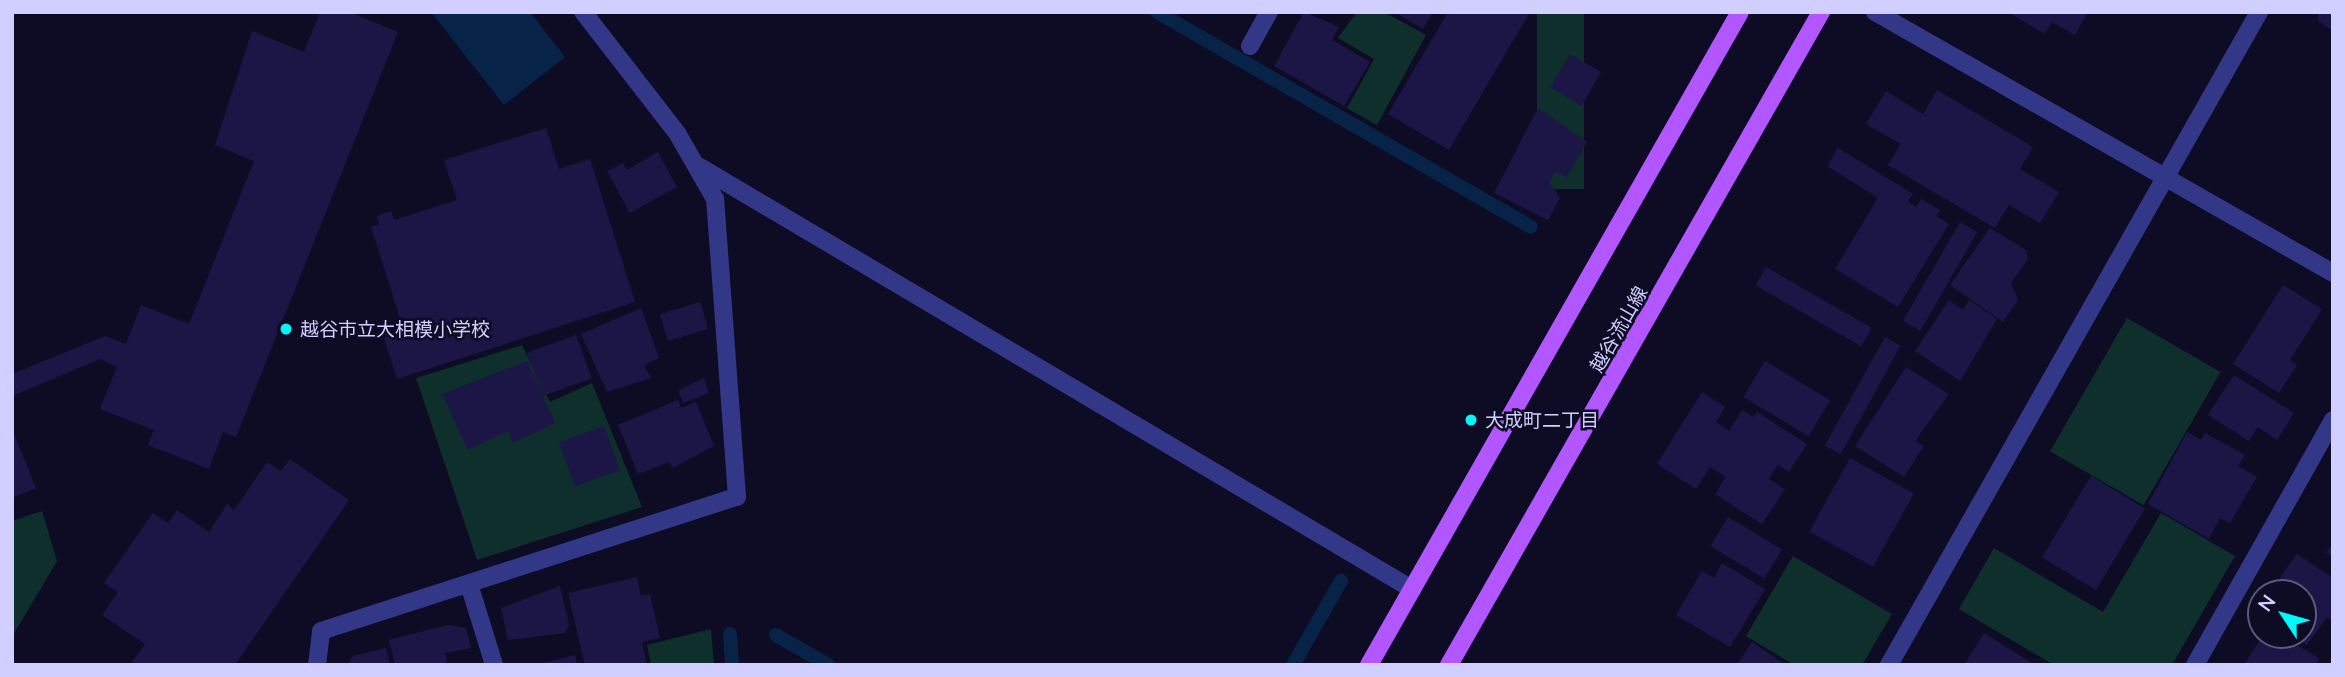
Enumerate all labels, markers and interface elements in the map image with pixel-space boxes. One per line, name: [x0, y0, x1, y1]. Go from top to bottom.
street label: 越谷流山線: [1584, 282, 1652, 376]
place label: 越谷市立大相模小学校: [300, 318, 490, 340]
marker: 越谷市立大相模小学校: [278, 321, 294, 337]
place label: 大成町二丁目: [1485, 409, 1599, 431]
marker: 大成町二丁目: [1463, 412, 1479, 428]
north arrow: [2247, 579, 2317, 649]
text: N: [2253, 590, 2280, 615]

